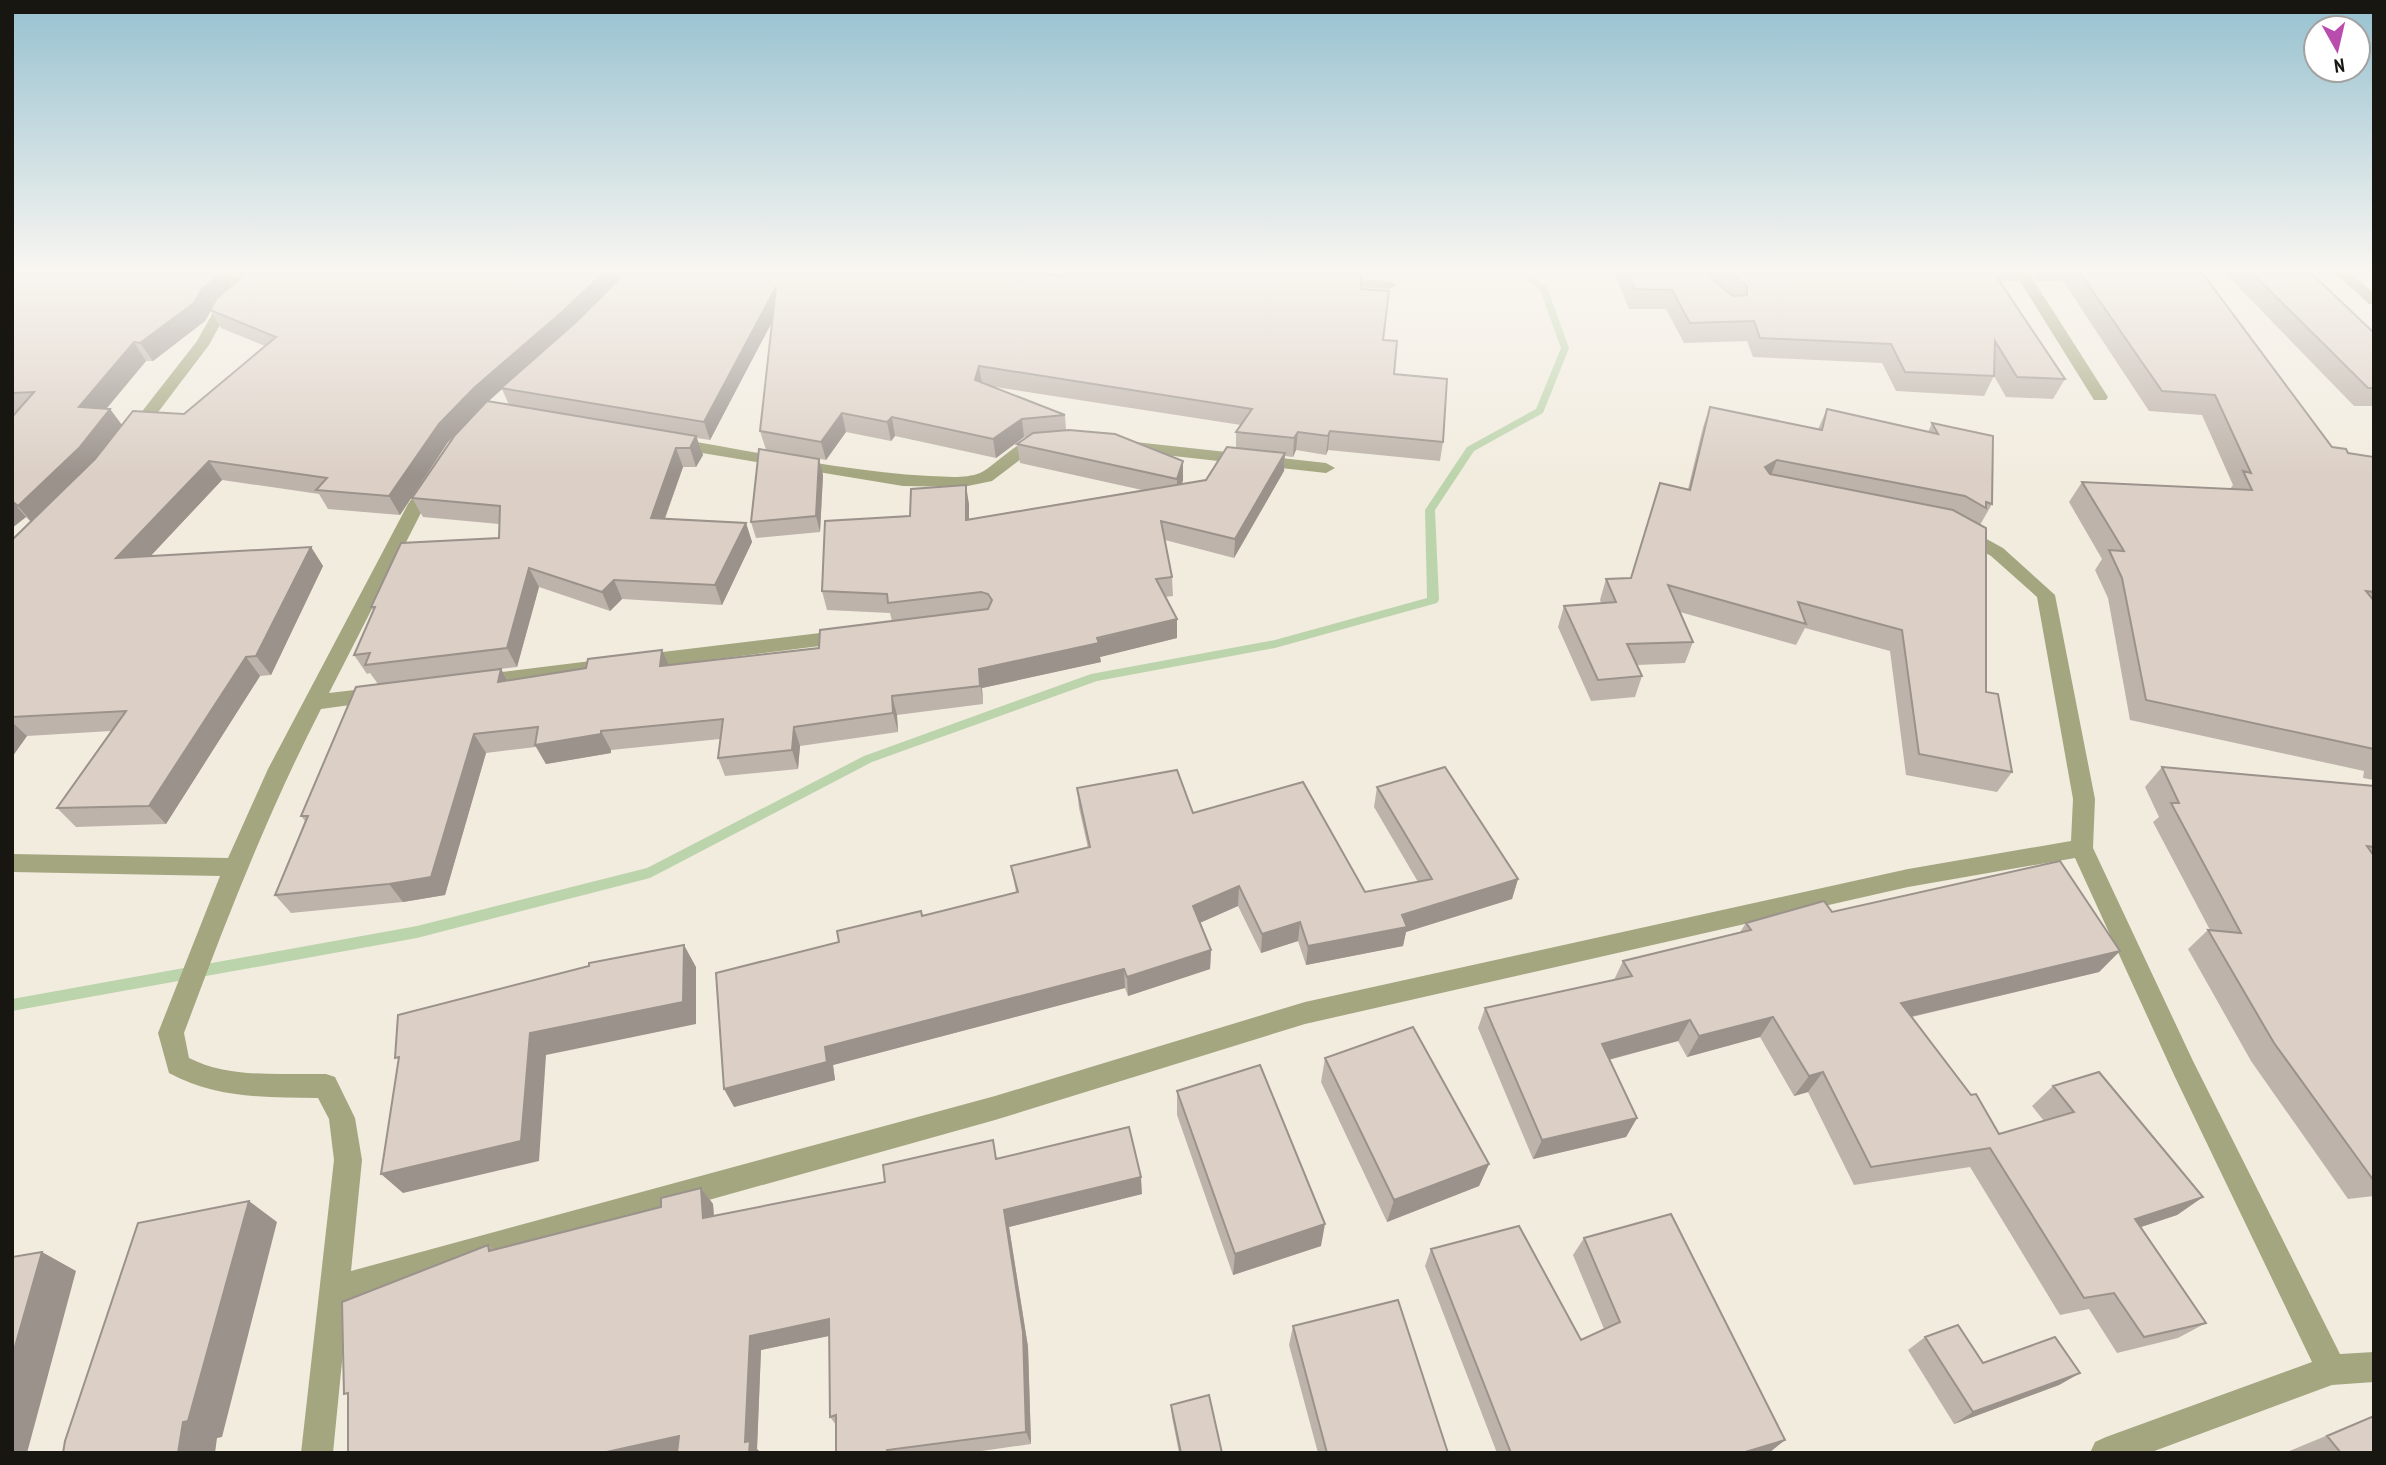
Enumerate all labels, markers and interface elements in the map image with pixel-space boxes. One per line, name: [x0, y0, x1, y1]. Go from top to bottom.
north arrow: [2302, 14, 2372, 84]
text: N: [2333, 53, 2346, 78]

